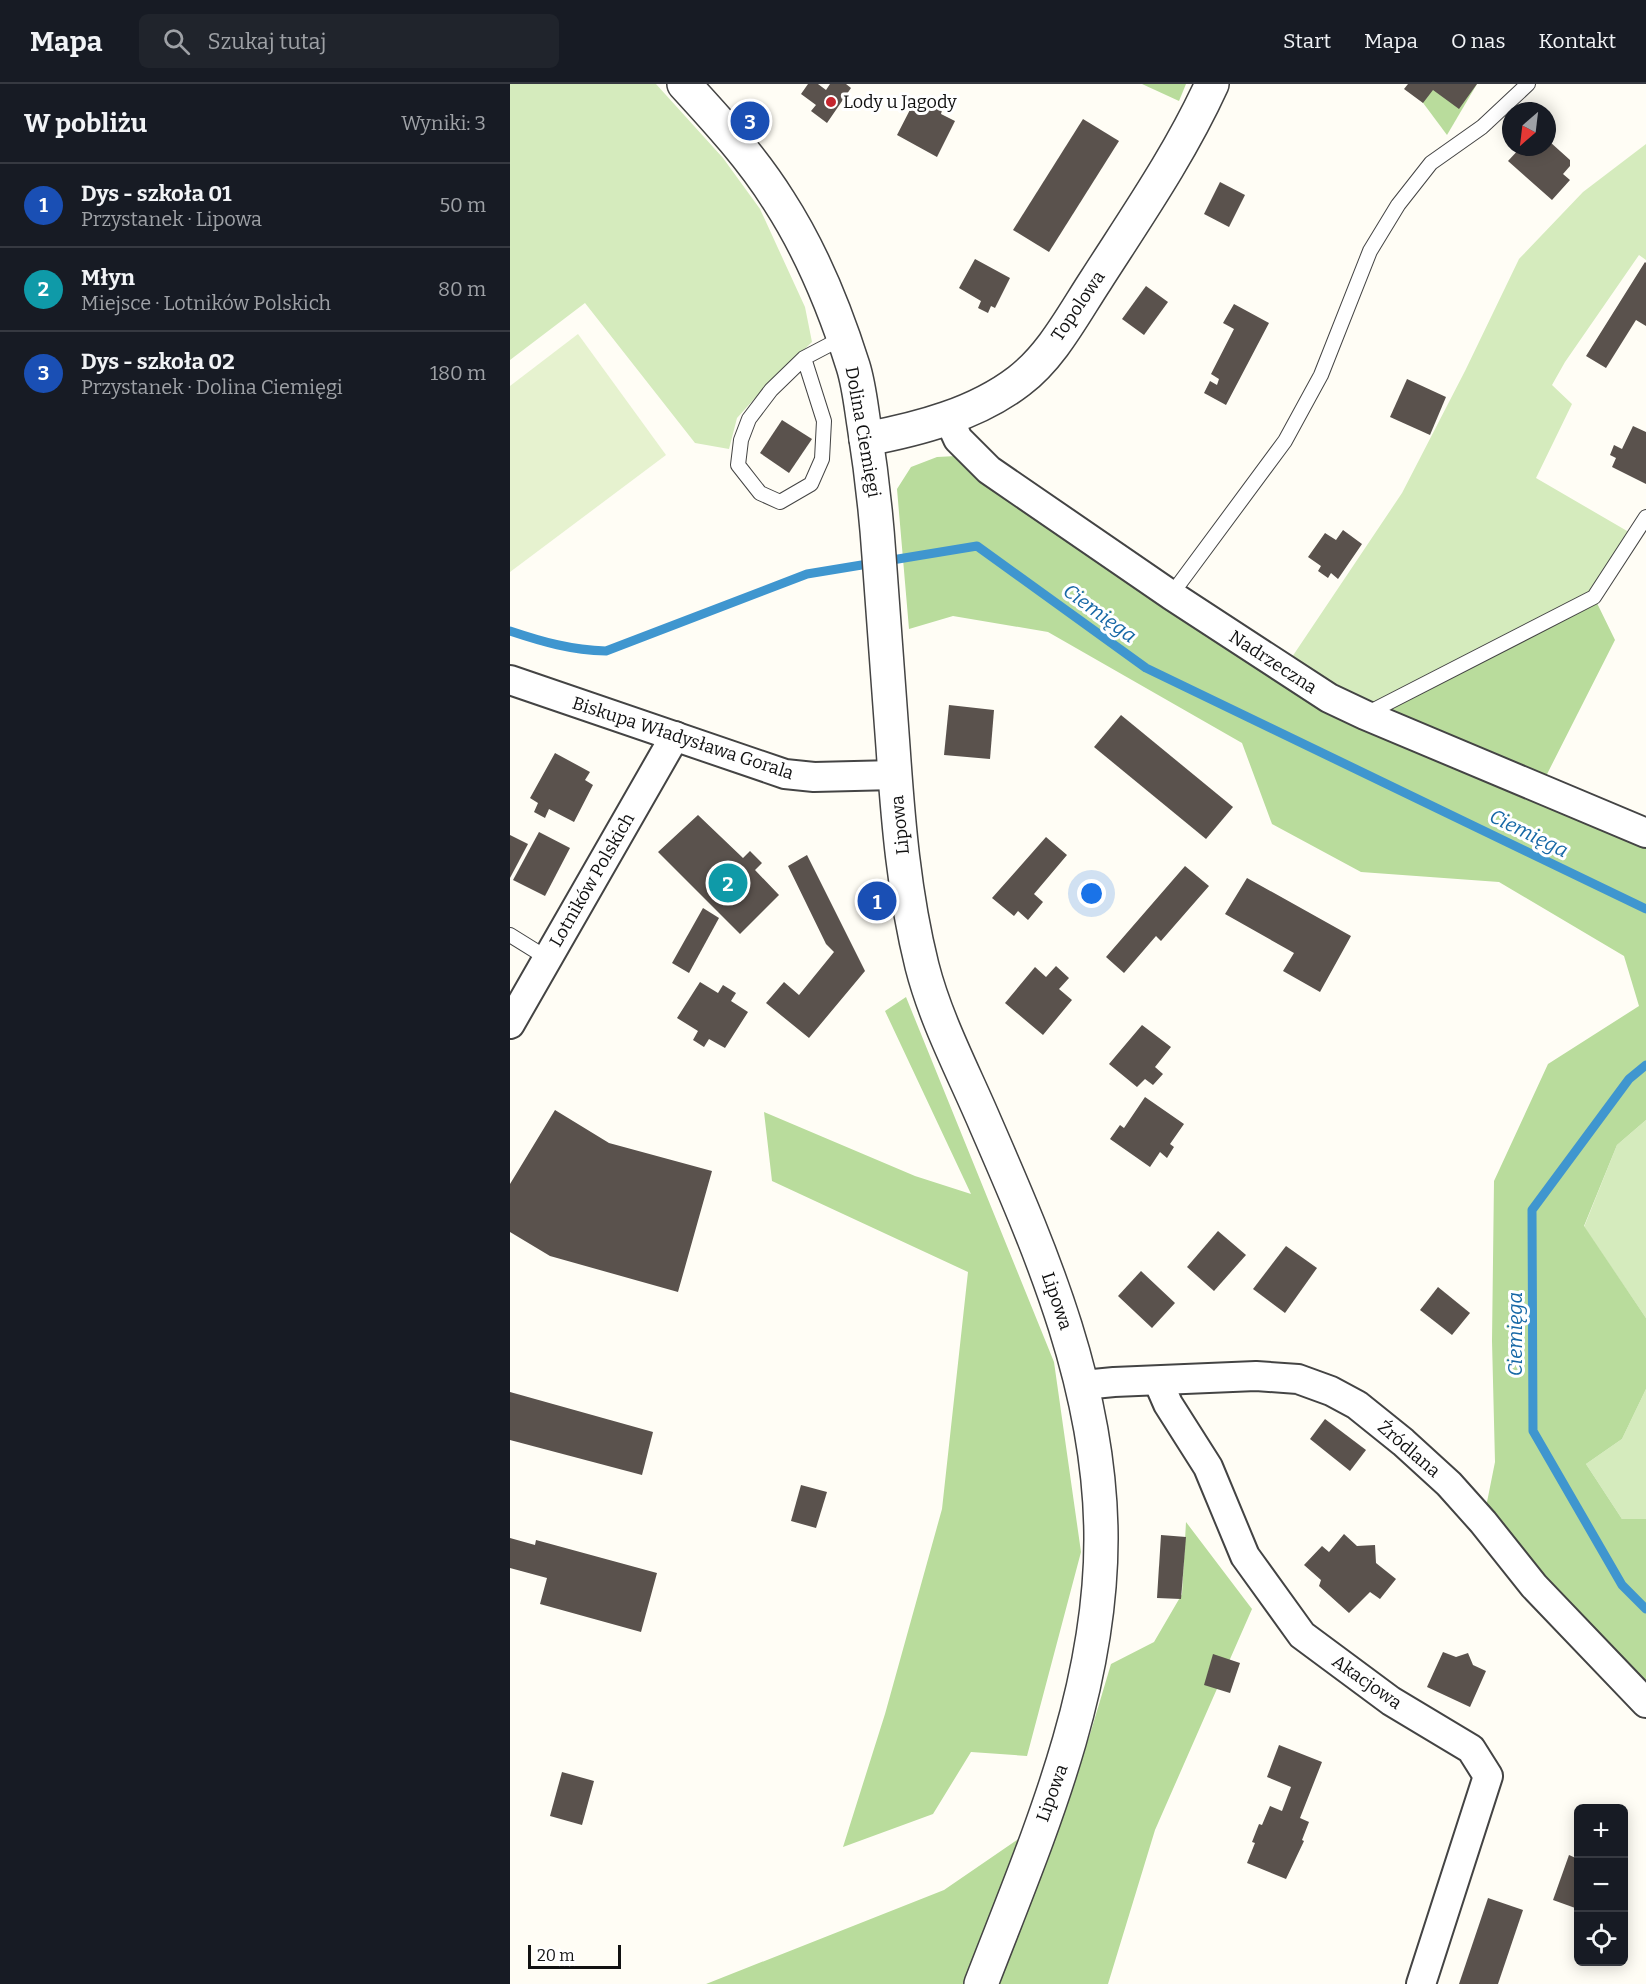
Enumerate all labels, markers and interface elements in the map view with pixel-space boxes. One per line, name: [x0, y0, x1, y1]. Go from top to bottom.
search box: [139, 14, 559, 68]
text: Mapa: [30, 25, 103, 58]
icon: search: [160, 25, 193, 58]
text: Szukaj tutaj: [208, 28, 327, 55]
text: Start: [1283, 28, 1331, 54]
text: Mapa: [1364, 28, 1418, 54]
text: O nas: [1451, 28, 1506, 54]
text: Kontakt: [1539, 28, 1616, 54]
place label: Lody u Jagody: [843, 91, 957, 113]
marker: Lody u Jagody: [824, 95, 838, 109]
pin: 3: [730, 99, 770, 144]
north arrow: [1502, 102, 1556, 156]
text: W pobliżu: [24, 108, 147, 139]
text: Wyniki: 3: [401, 111, 486, 135]
text: Dys - szkoła 01: [81, 180, 232, 207]
text: 1: [39, 193, 48, 217]
text: 50 m: [439, 193, 486, 217]
text: Przystanek · Lipowa: [81, 207, 262, 231]
text: Młyn: [81, 264, 135, 291]
street label: Topolowa: [1046, 267, 1110, 345]
text: 2: [38, 277, 49, 301]
text: 80 m: [438, 277, 486, 301]
text: Miejsce · Lotników Polskich: [81, 291, 331, 315]
text: Dys - szkoła 02: [81, 348, 235, 375]
text: 3: [38, 361, 49, 385]
text: 180 m: [430, 361, 486, 385]
street label: Dolina Ciemięgi: [841, 365, 885, 499]
text: Przystanek · Dolina Ciemięgi: [81, 375, 343, 399]
water label: Ciemięga: [1059, 578, 1141, 648]
street label: Nadrzeczna: [1225, 626, 1321, 699]
street label: Biskupa Władysława Gorala: [570, 692, 797, 784]
street label: Lipowa: [886, 794, 914, 856]
water label: Ciemięga: [1486, 804, 1572, 862]
street label: Lotników Polskich: [545, 809, 639, 951]
pin: 2: [708, 860, 748, 906]
pin: 1: [858, 878, 896, 924]
your location: [1077, 879, 1106, 908]
street label: Lipowa: [1037, 1269, 1077, 1333]
water label: Ciemięga: [1503, 1292, 1527, 1376]
street label: Źródlana: [1373, 1415, 1445, 1482]
street label: Akacjowa: [1328, 1650, 1406, 1714]
street label: Lipowa: [1031, 1761, 1073, 1825]
map controls: [1574, 1804, 1628, 1966]
button: +: [1574, 1804, 1628, 1858]
button: −: [1574, 1858, 1628, 1912]
button: locate: [1574, 1912, 1628, 1966]
scale bar: [528, 1942, 621, 1970]
text: 20 m: [537, 1946, 574, 1965]

